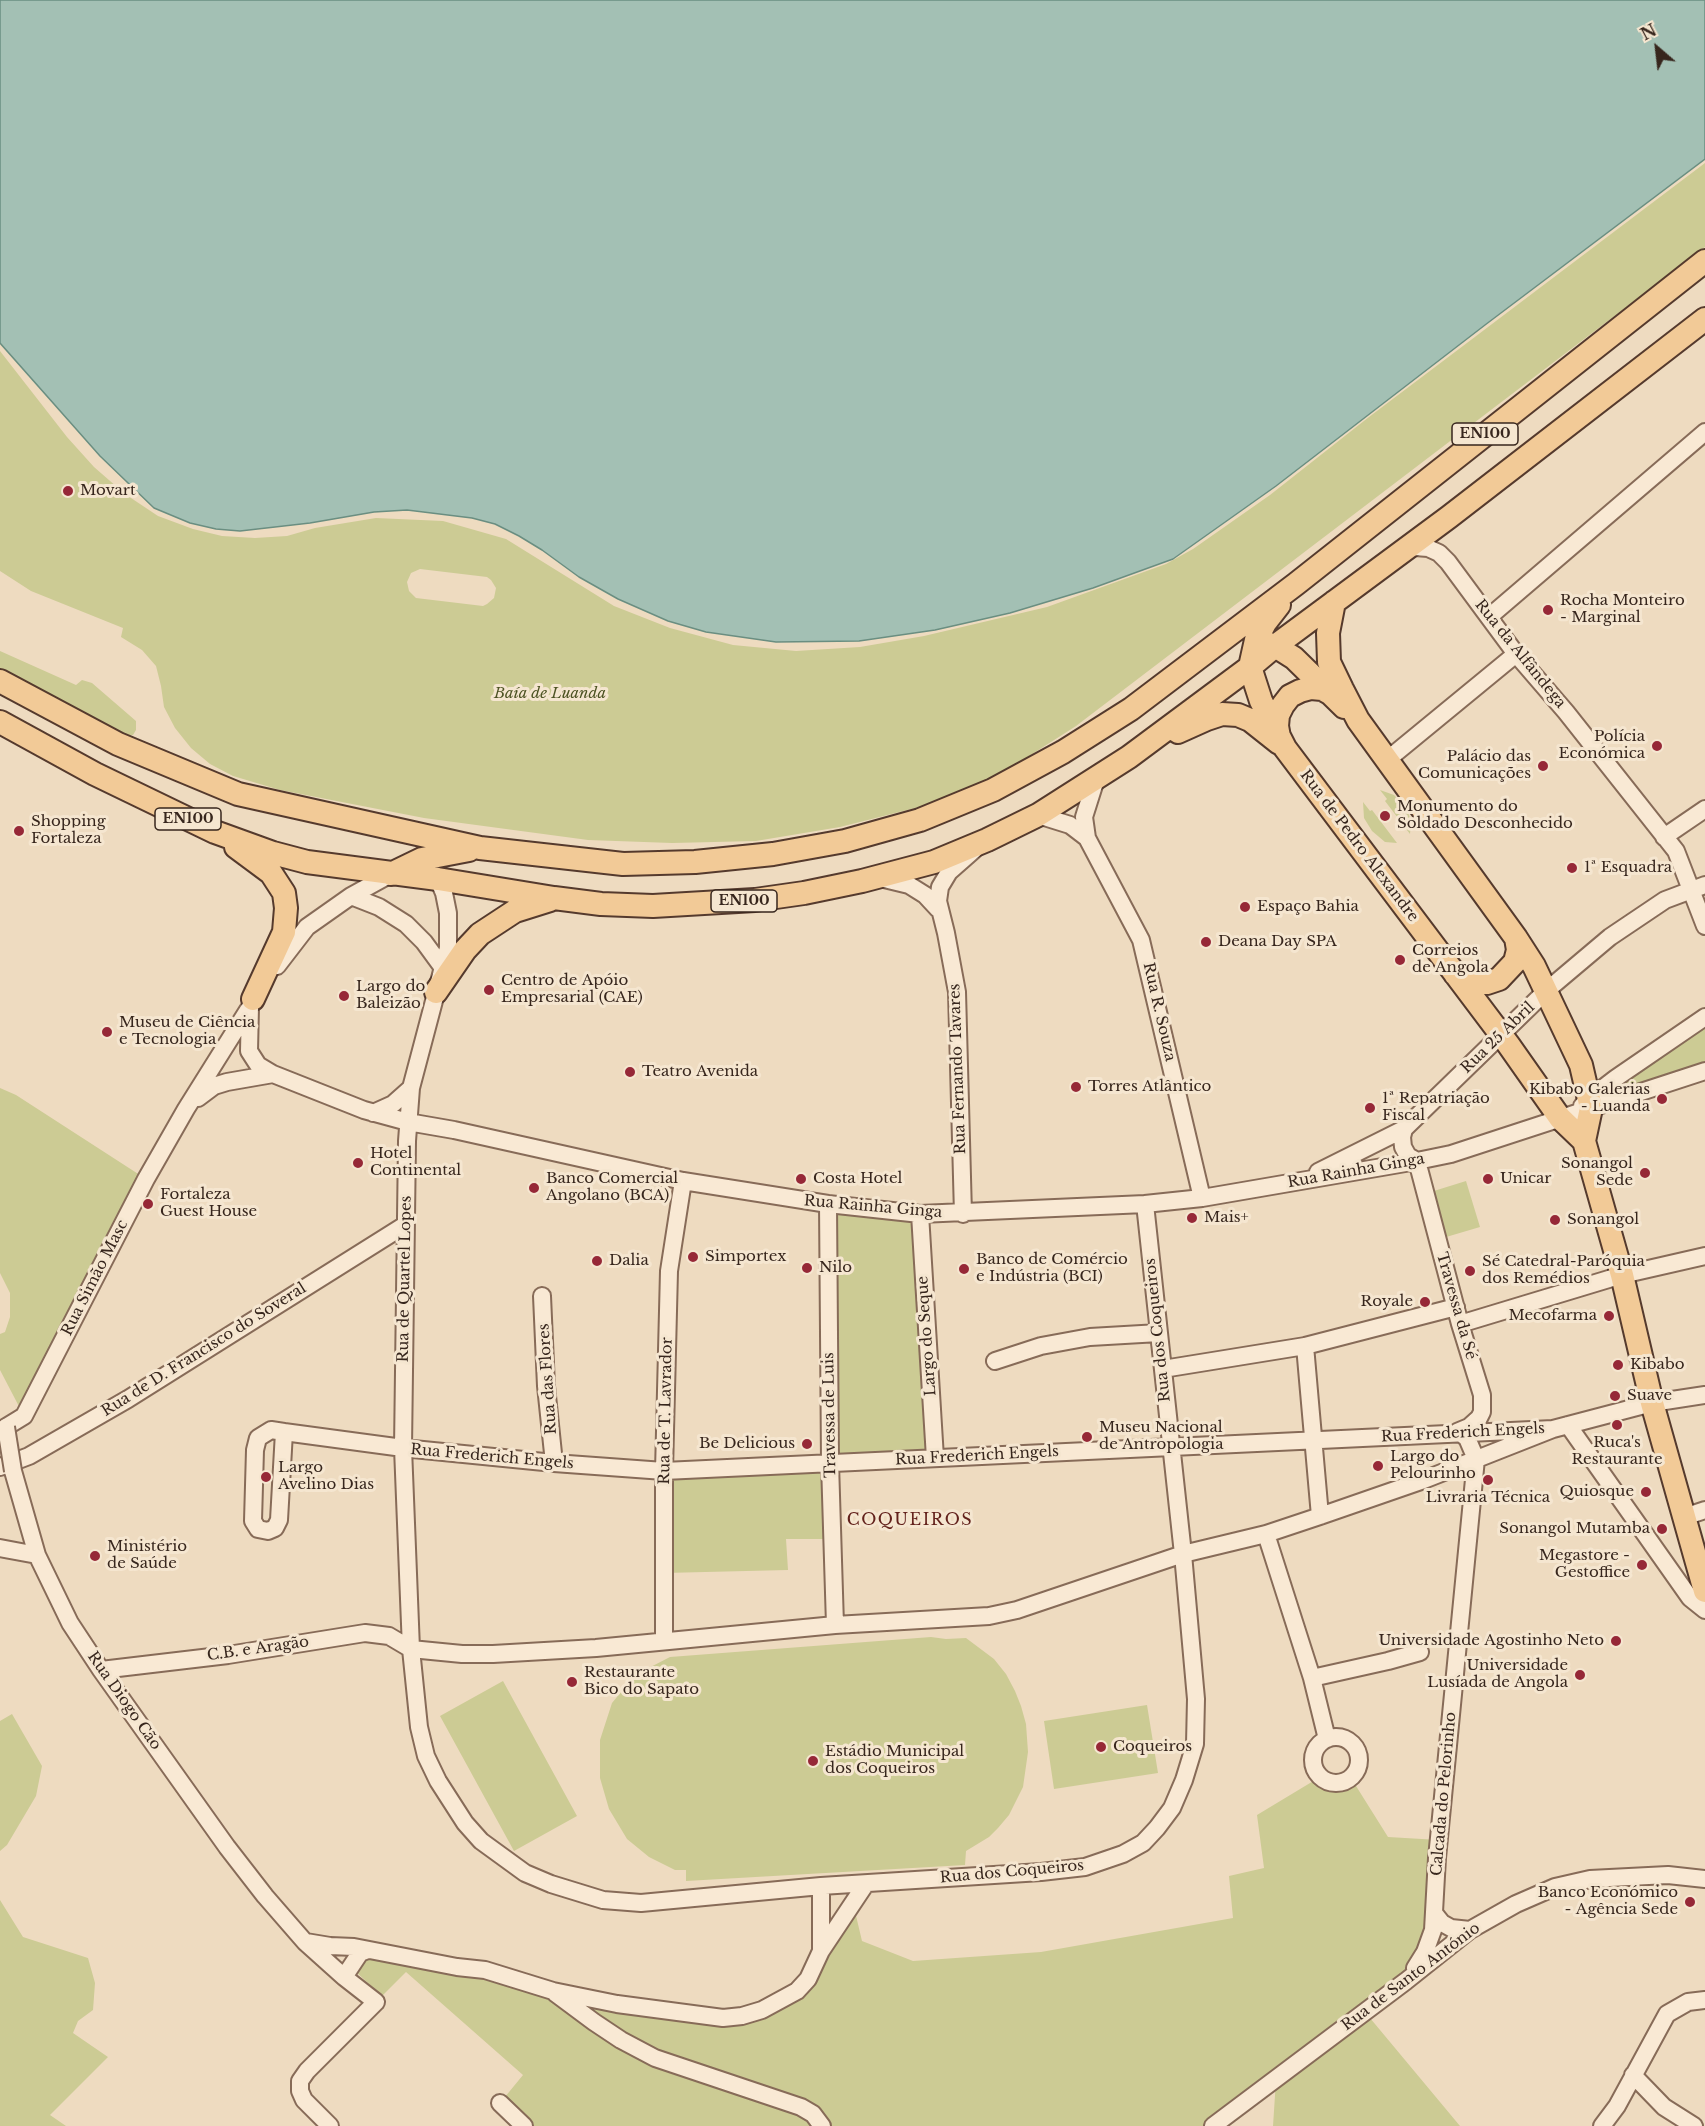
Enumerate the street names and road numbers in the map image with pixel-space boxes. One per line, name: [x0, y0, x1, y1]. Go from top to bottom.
road number: EN100: [1452, 423, 1518, 445]
street label: Rua da Alfândega: [1471, 596, 1569, 712]
street label: Rua de Pedro Alexandre: [1296, 766, 1422, 926]
road number: EN100: [155, 808, 221, 830]
road number: EN100: [711, 890, 777, 912]
street label: Rua R. Souza: [1139, 961, 1179, 1063]
street label: Rua Fernando Tavares: [946, 983, 970, 1155]
street label: Rua 25 Abril: [1458, 999, 1538, 1077]
street label: Rua Rainha Ginga: [1286, 1150, 1426, 1192]
street label: Rua Rainha Ginga: [803, 1192, 943, 1222]
street label: Rua de Quartel Lopes: [395, 1195, 415, 1363]
street label: Rua Simão Masc: [58, 1217, 132, 1339]
street label: Travessa da Sé: [1432, 1250, 1480, 1362]
street label: Rua dos Coqueiros: [1141, 1257, 1175, 1403]
street label: Largo do Seque: [914, 1275, 940, 1397]
street label: Rua de D. Francisco do Soveral: [98, 1279, 310, 1421]
street label: Rua das Flores: [535, 1323, 561, 1435]
street label: Rua de T. Lavrador: [656, 1337, 676, 1485]
street label: Travessa de Luis: [820, 1352, 840, 1478]
street label: Rua Frederich Engels: [1381, 1420, 1545, 1446]
street label: Rua Frederich Engels: [410, 1441, 574, 1473]
street label: Rua Frederich Engels: [895, 1443, 1059, 1469]
street label: C.B. e Aragão: [206, 1633, 310, 1665]
street label: Rua Diogo Cão: [83, 1648, 165, 1754]
street label: Calcada do Pelorinho: [1428, 1711, 1460, 1877]
street label: Rua dos Coqueiros: [939, 1857, 1085, 1887]
street label: Rua de Santo António: [1338, 1919, 1484, 2035]

